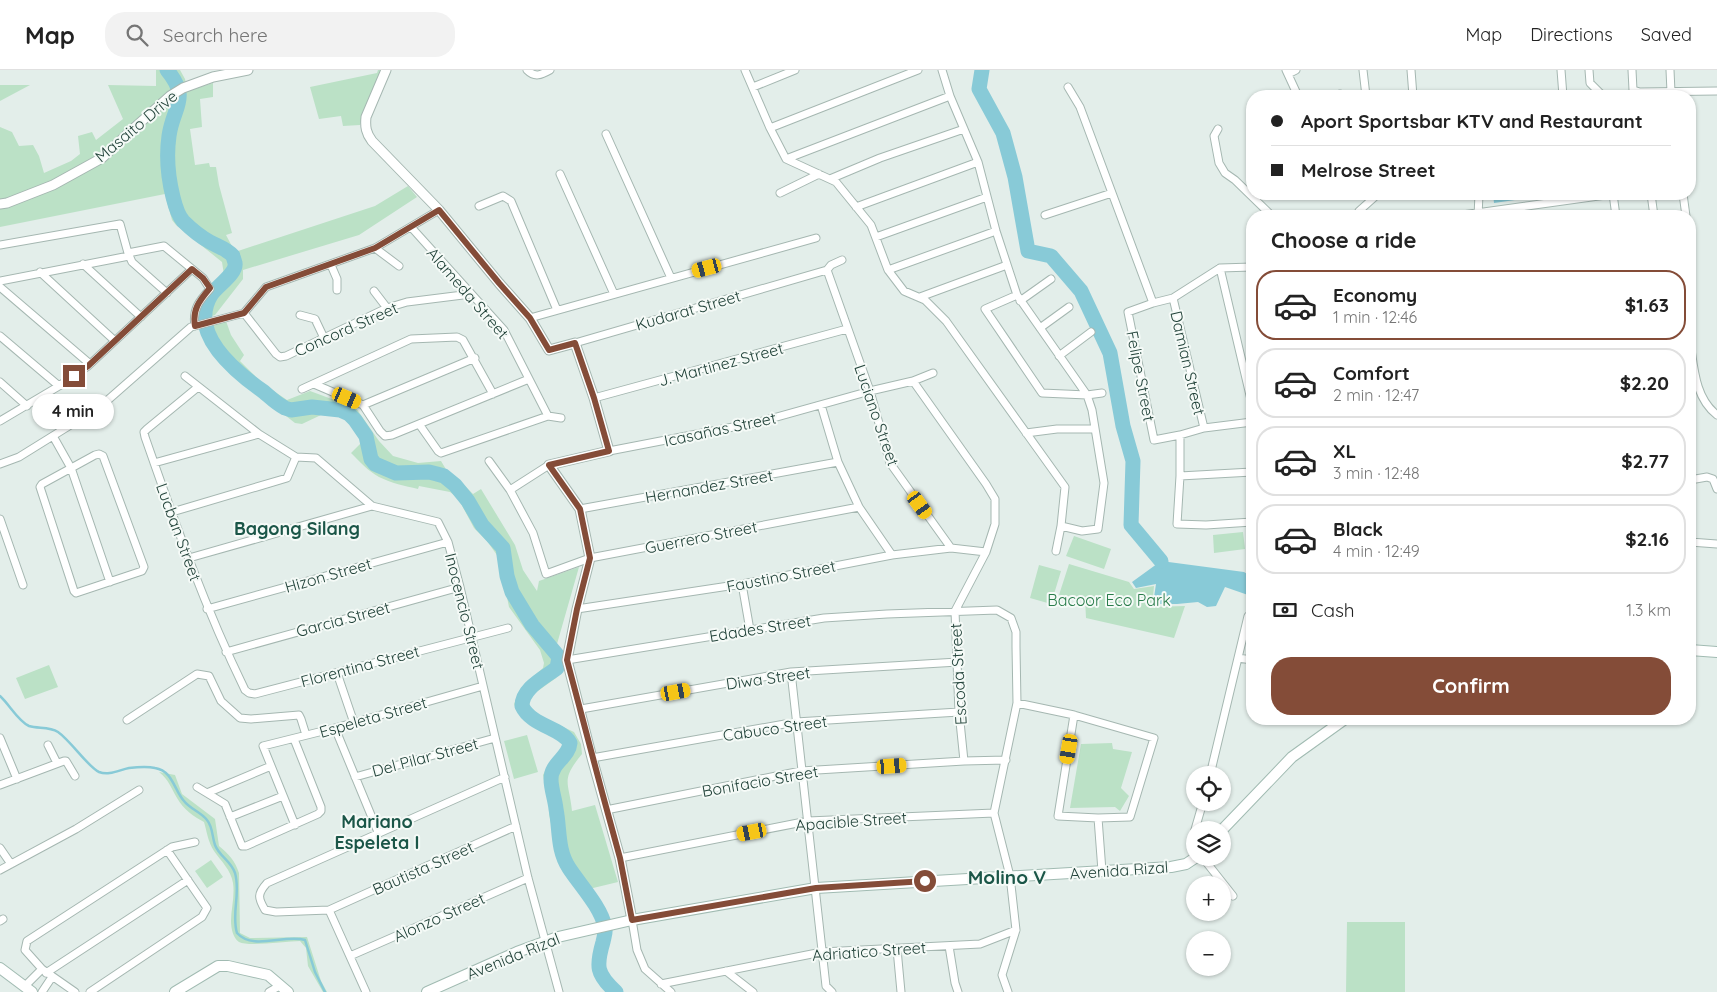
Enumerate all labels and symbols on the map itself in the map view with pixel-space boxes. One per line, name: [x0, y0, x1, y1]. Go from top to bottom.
street label: Masaito Drive: [91, 86, 181, 166]
street label: Alameda Street: [423, 243, 513, 343]
car: [690, 257, 723, 279]
street label: Kudarat Street: [633, 285, 743, 335]
street label: Concord Street: [291, 297, 401, 361]
street label: Damian Street: [1166, 309, 1210, 417]
street label: Felipe Street: [1122, 329, 1160, 423]
street label: J. Martinez Street: [656, 338, 786, 390]
street label: Luciano Street: [850, 362, 904, 468]
route end: [63, 365, 85, 387]
car: [330, 385, 363, 411]
callout: 4 min: [33, 394, 115, 428]
street label: Icasañas Street: [662, 407, 778, 451]
street label: Hernandez Street: [644, 465, 774, 507]
street label: Lucban Street: [152, 480, 206, 584]
car: [905, 488, 934, 522]
street label: Guerrero Street: [643, 516, 759, 558]
district label: Bagong Silang: [234, 517, 360, 540]
street label: Inocencio Street: [441, 551, 489, 671]
street label: Hizon Street: [282, 553, 374, 597]
street label: Faustino Street: [725, 556, 837, 596]
park label: Bacoor Eco Park: [1047, 590, 1171, 610]
street label: Garcia Street: [294, 597, 392, 641]
street label: Edades Street: [708, 610, 812, 646]
street label: Escoda Street: [945, 623, 971, 725]
street label: Florentina Street: [298, 641, 422, 691]
street label: Diwa Street: [725, 662, 811, 694]
car: [659, 682, 692, 702]
street label: Espeleta Street: [317, 692, 429, 742]
street label: Cabuco Street: [722, 711, 828, 745]
street label: Del Pilar Street: [370, 733, 480, 781]
car: [1059, 733, 1078, 765]
car: [876, 757, 907, 775]
street label: Bonifacio Street: [700, 761, 820, 801]
street label: Apacible Street: [795, 807, 907, 835]
district label: Mariano Espeleta I: [335, 810, 419, 854]
car: [735, 822, 768, 842]
street label: Bautista Street: [369, 837, 477, 899]
street label: Avenida Rizal: [1069, 857, 1169, 883]
district label: Molino V: [968, 865, 1046, 889]
route start: [914, 870, 936, 892]
street label: Alonzo Street: [390, 888, 488, 946]
street label: Avenida Rizal: [463, 928, 563, 984]
street label: Adriatico Street: [811, 937, 927, 965]

